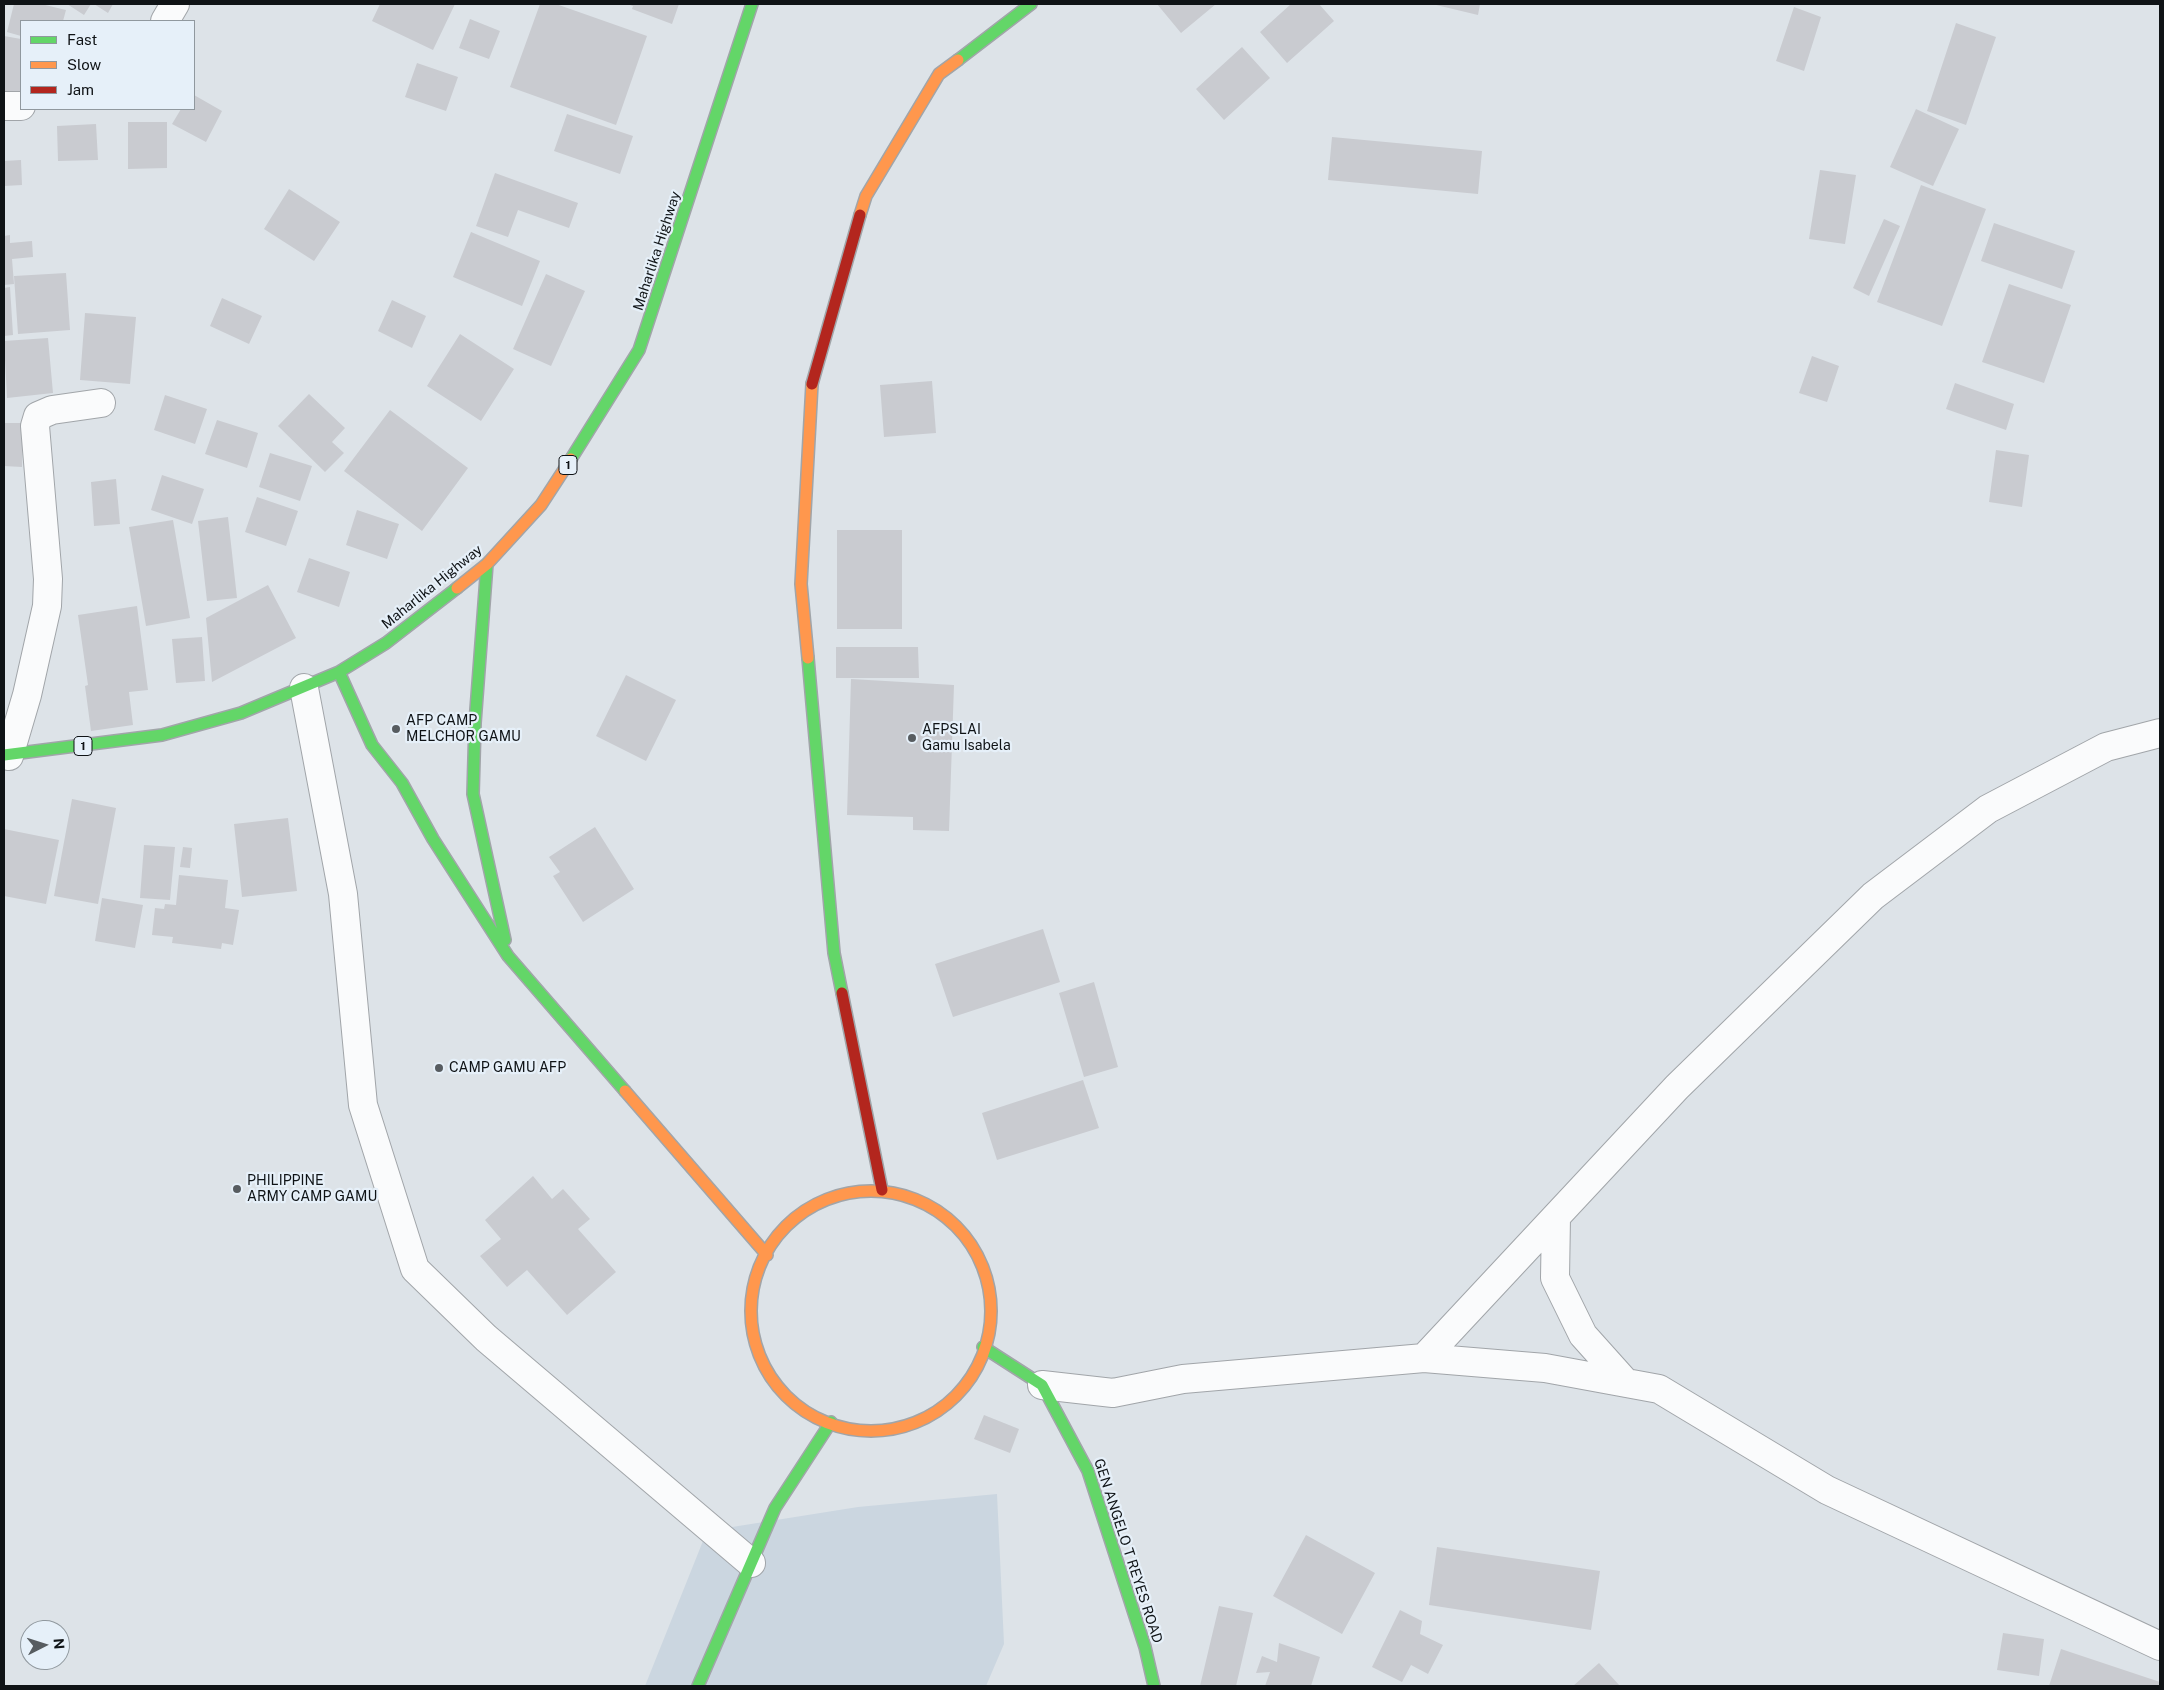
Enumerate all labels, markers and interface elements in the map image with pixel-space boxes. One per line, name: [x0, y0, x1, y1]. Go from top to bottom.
legend: [20, 20, 195, 110]
text: Fast: [67, 31, 97, 48]
text: Slow: [67, 56, 101, 73]
text: Jam: [67, 81, 94, 98]
street label: Maharlika Highway: [630, 189, 684, 313]
road number: 1: [559, 456, 577, 474]
street label: Maharlika Highway: [378, 541, 486, 633]
place label: AFP CAMP MELCHOR GAMU: [406, 713, 521, 746]
place label: AFPSLAI Gamu Isabela: [922, 722, 1011, 754]
marker: AFP CAMP MELCHOR GAMU: [390, 723, 402, 735]
marker: AFPSLAI Gamu Isabela: [906, 732, 918, 744]
road number: 1: [74, 736, 92, 756]
place label: CAMP GAMU AFP: [449, 1060, 566, 1076]
marker: CAMP GAMU AFP: [433, 1062, 445, 1074]
place label: PHILIPPINE ARMY CAMP GAMU: [247, 1173, 377, 1206]
marker: PHILIPPINE ARMY CAMP GAMU: [231, 1183, 243, 1195]
street label: GEN ANGELO T REYES ROAD: [1090, 1457, 1166, 1645]
north arrow: [20, 1620, 70, 1670]
text: N: [50, 1638, 67, 1650]

